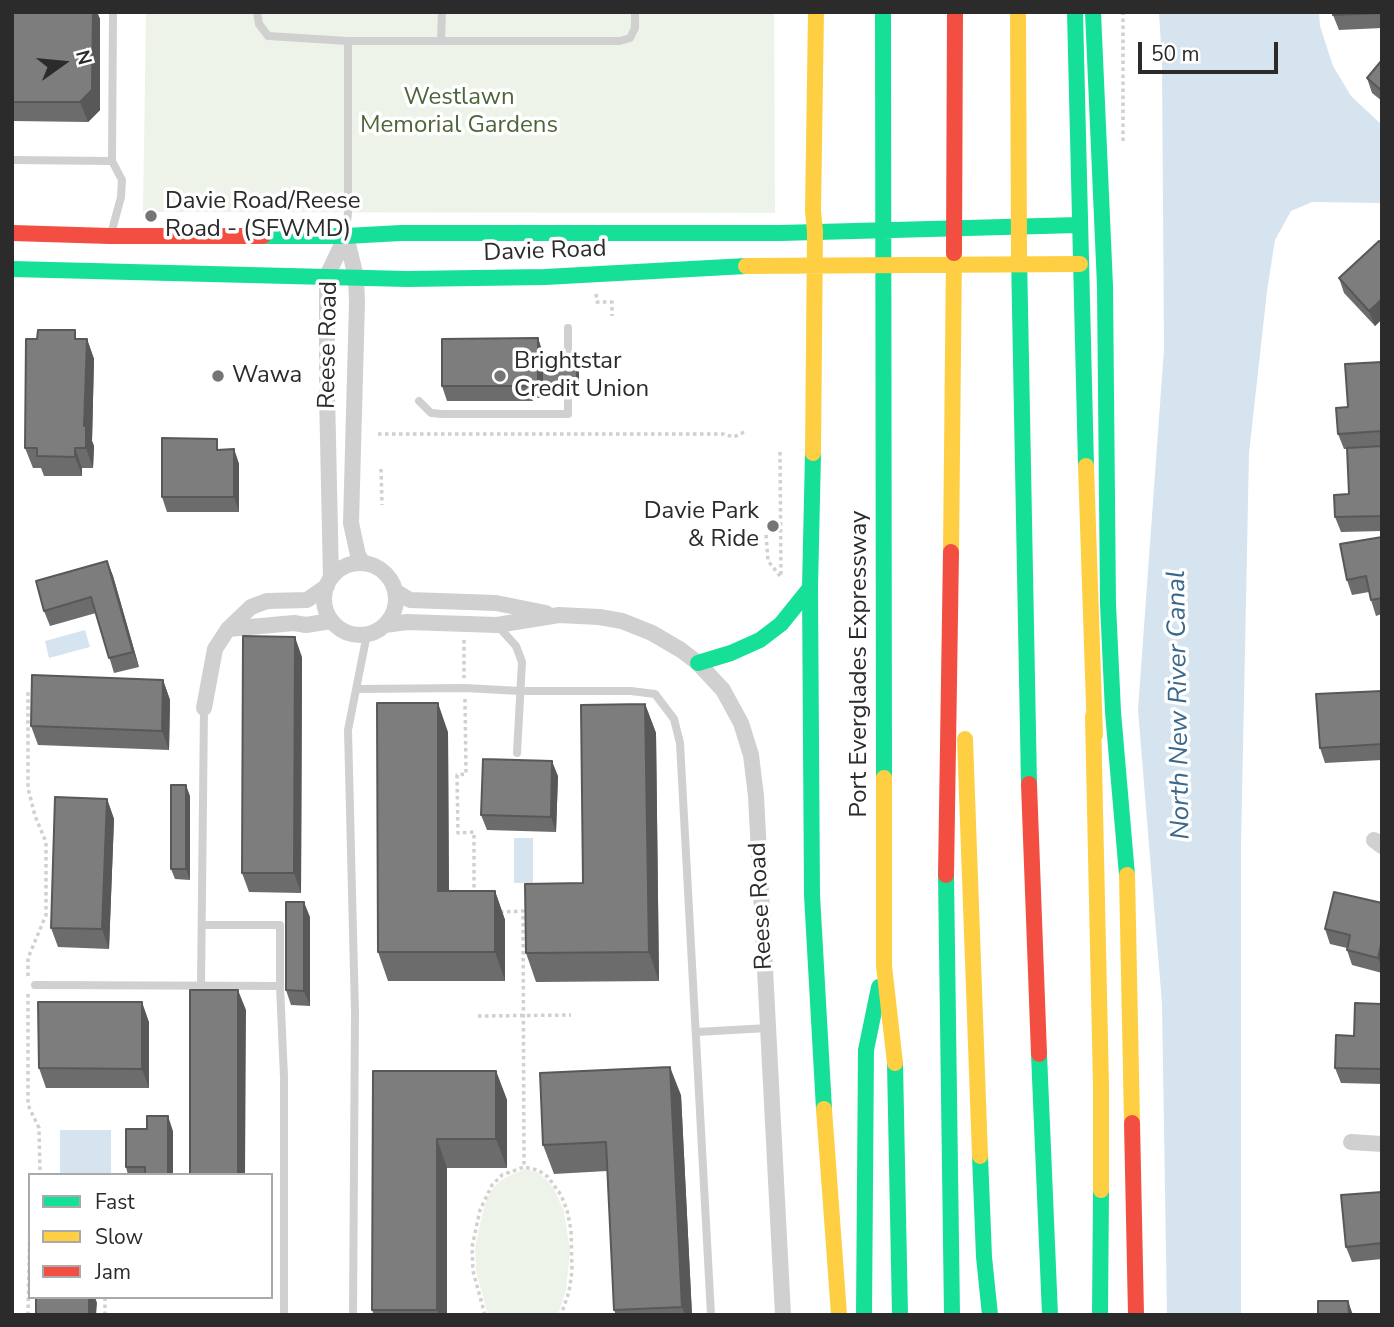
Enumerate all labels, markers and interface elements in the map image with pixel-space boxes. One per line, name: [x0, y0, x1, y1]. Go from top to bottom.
north arrow: [28, 28, 98, 98]
scale bar: [1142, 28, 1282, 72]
text: 50 m: [1151, 40, 1200, 68]
text: N: [69, 47, 98, 68]
park label: Westlawn Memorial Gardens: [360, 84, 558, 140]
place label: Davie Road/Reese Road - (SFWMD): [165, 188, 361, 244]
marker: Davie Road/Reese Road - (SFWMD): [143, 208, 159, 224]
street label: Davie Road: [483, 235, 607, 269]
street label: Reese Road: [313, 281, 345, 409]
place label: Brightstar Credit Union: [514, 348, 649, 404]
place label: Wawa: [232, 362, 302, 390]
marker: Wawa: [210, 368, 226, 384]
marker: Brightstar Credit Union: [492, 368, 508, 384]
place label: Davie Park & Ride: [644, 498, 759, 554]
street label: Port Everglades Expressway: [846, 511, 874, 817]
marker: Davie Park & Ride: [765, 518, 781, 534]
water label: North New River Canal: [1162, 570, 1198, 840]
street label: Reese Road: [744, 842, 780, 970]
legend: [28, 1173, 273, 1299]
text: Fast: [95, 1188, 135, 1216]
text: Slow: [95, 1223, 143, 1251]
text: Jam: [95, 1258, 131, 1286]

